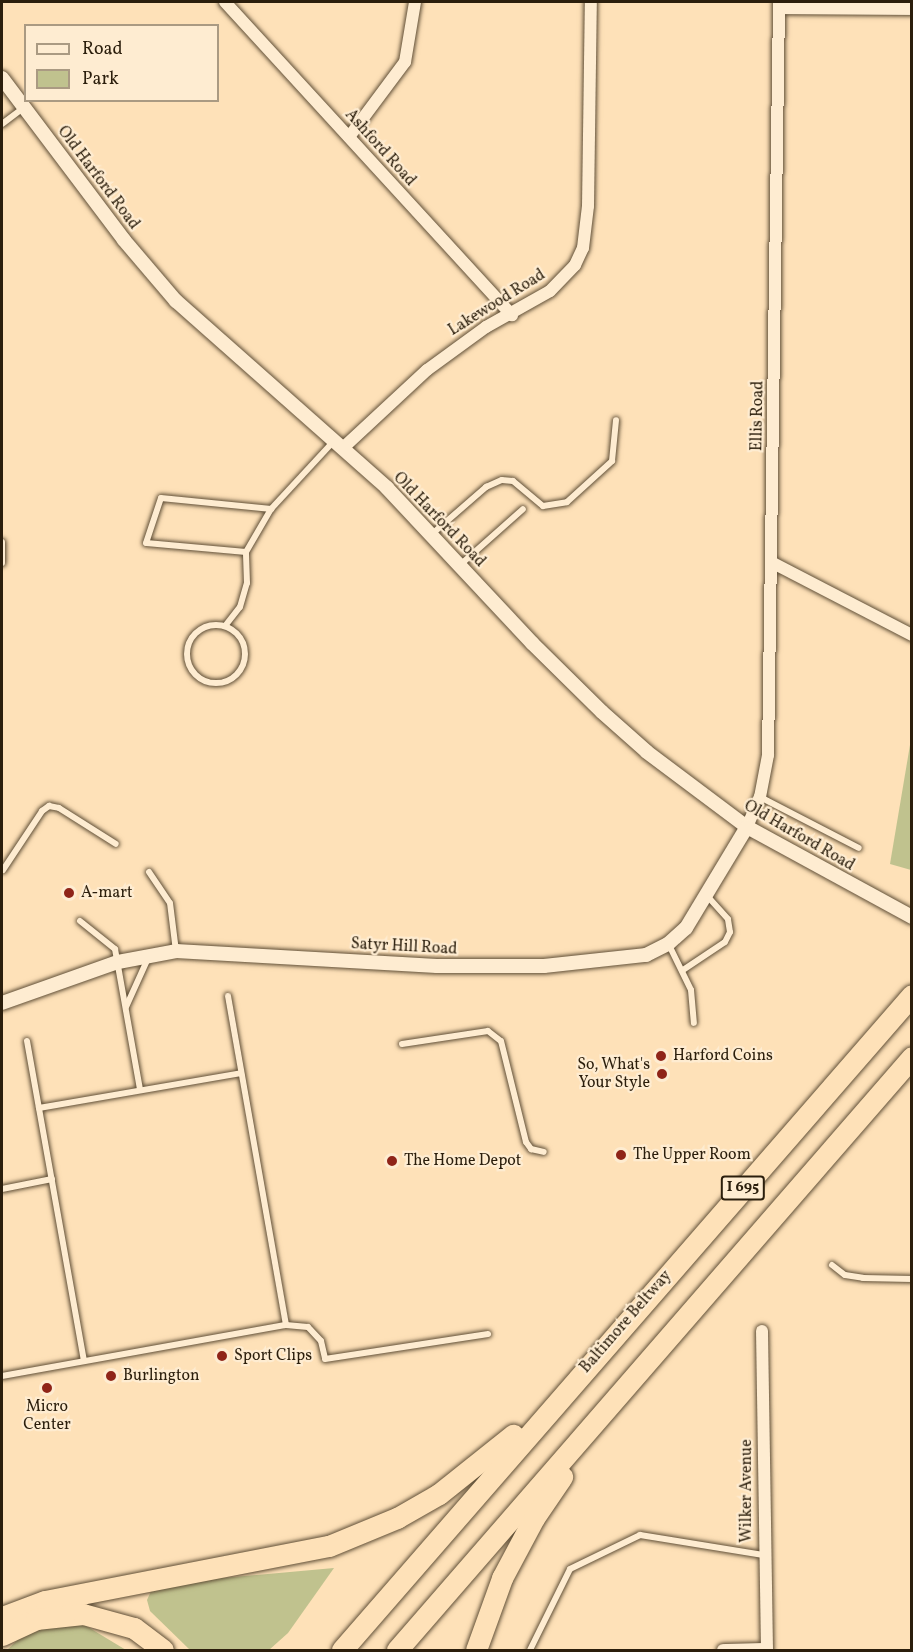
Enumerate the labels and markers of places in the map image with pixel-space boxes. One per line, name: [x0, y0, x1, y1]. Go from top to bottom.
place label: A-mart: [81, 883, 133, 903]
marker: A-mart: [62, 886, 76, 900]
place label: Harford Coins: [673, 1046, 773, 1066]
marker: Harford Coins: [654, 1049, 668, 1063]
place label: So, What's Your Style: [577, 1055, 650, 1093]
marker: So, What's Your Style: [655, 1067, 669, 1081]
place label: The Upper Room: [633, 1145, 751, 1165]
marker: The Upper Room: [614, 1148, 628, 1162]
place label: The Home Depot: [404, 1151, 521, 1171]
marker: The Home Depot: [385, 1154, 399, 1168]
place label: Sport Clips: [234, 1346, 312, 1366]
marker: Sport Clips: [215, 1349, 229, 1363]
place label: Burlington: [123, 1366, 200, 1386]
marker: Burlington: [104, 1369, 118, 1383]
marker: Micro Center: [40, 1381, 54, 1395]
place label: Micro Center: [23, 1397, 71, 1435]

